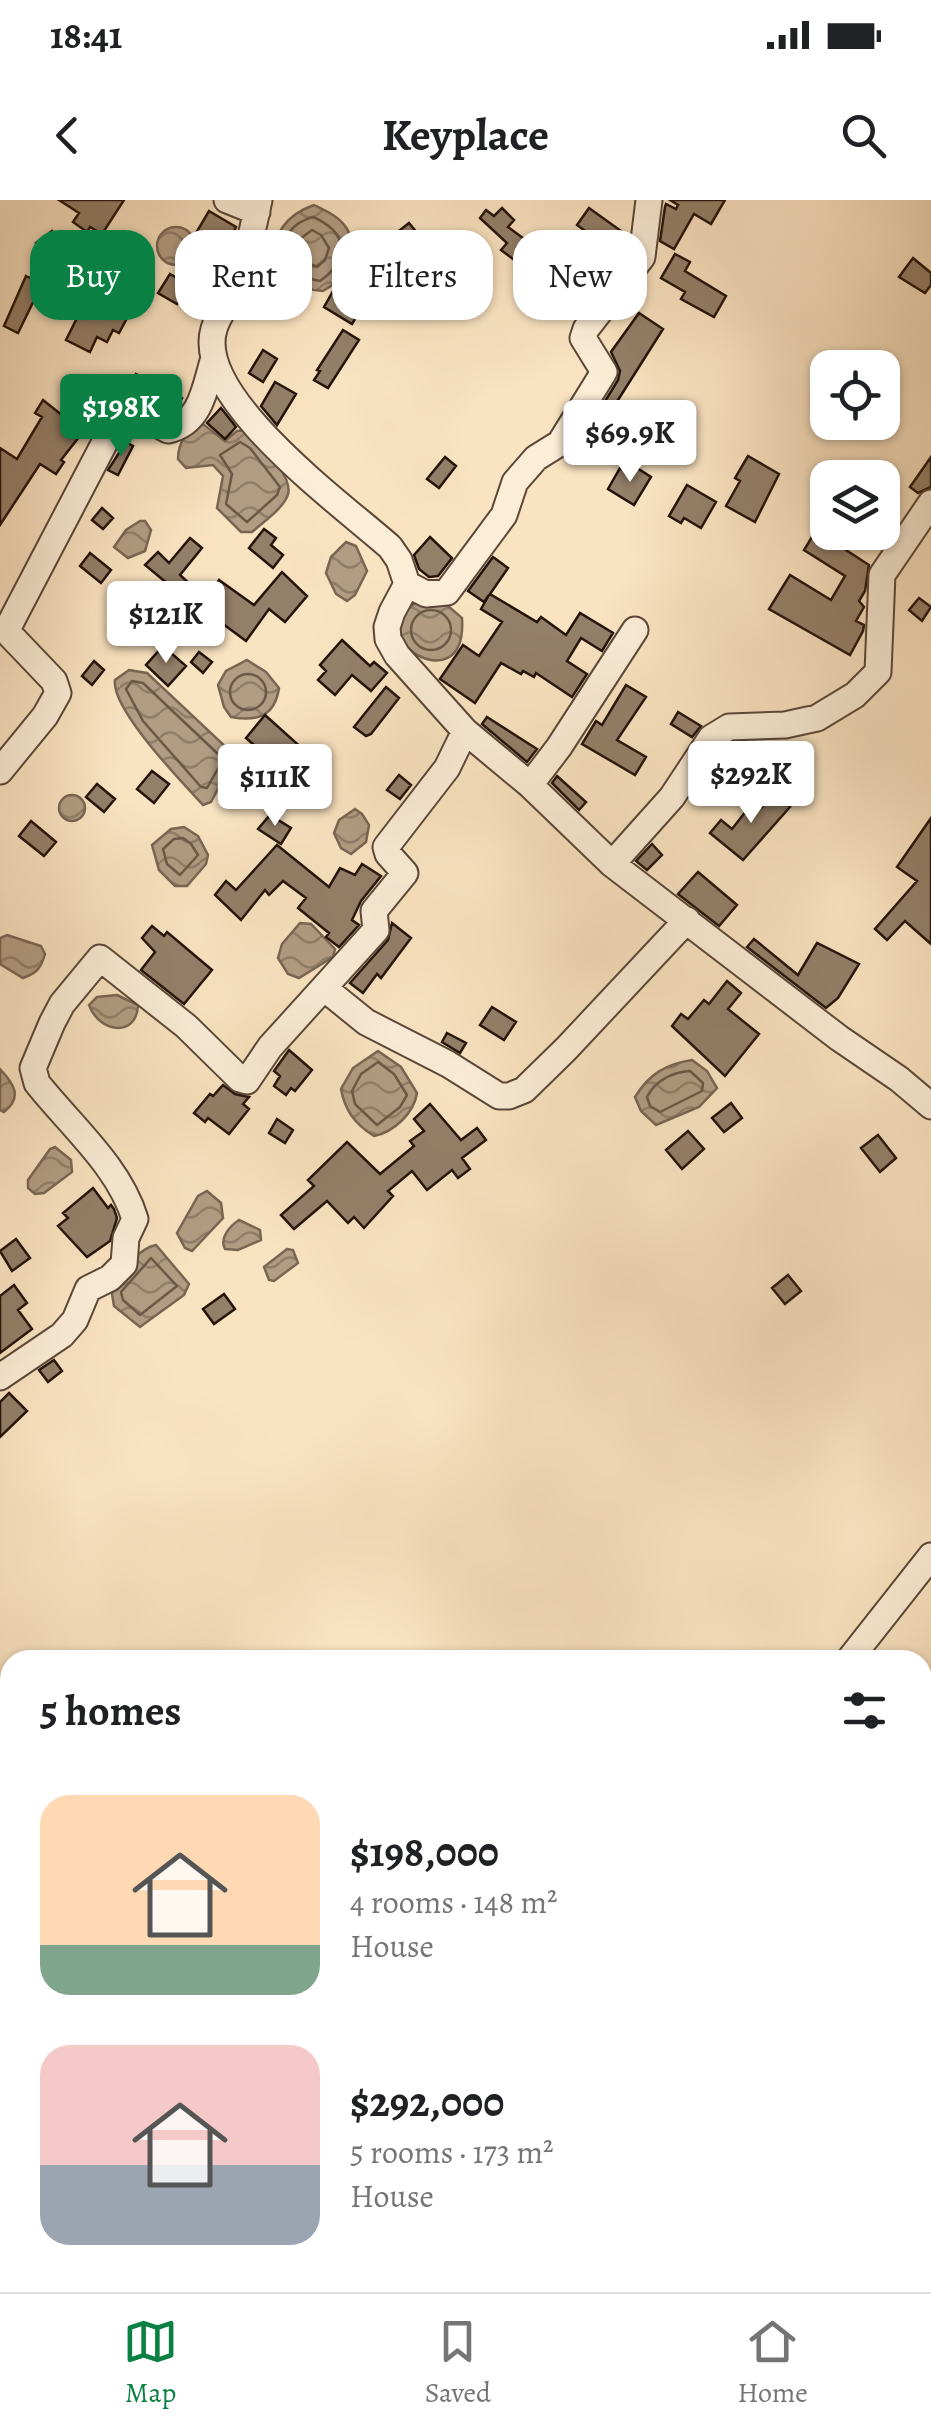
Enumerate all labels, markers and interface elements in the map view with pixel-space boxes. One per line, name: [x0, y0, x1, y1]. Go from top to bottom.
text: 18:41: [50, 9, 122, 61]
text: Keyplace: [382, 104, 549, 166]
icon: back: [40, 108, 95, 163]
icon: search: [836, 108, 891, 163]
chip: Buy: [30, 230, 155, 320]
chip: Rent: [175, 230, 312, 320]
chip: Filters: [332, 230, 493, 320]
chip: New: [513, 230, 647, 320]
map controls: [810, 350, 900, 550]
button: locate: [810, 350, 900, 440]
pin: $198K: [51, 374, 191, 459]
text: $198K: [82, 384, 160, 428]
pin: $69.9K: [549, 400, 711, 485]
text: $69.9K: [585, 410, 675, 454]
button: layers: [810, 460, 900, 550]
pin: $121K: [96, 581, 236, 666]
text: $121K: [129, 591, 203, 635]
pin: $292K: [681, 741, 821, 826]
pin: $111K: [205, 744, 345, 829]
text: $292K: [710, 751, 792, 795]
text: $111K: [240, 754, 310, 798]
text: 5 homes: [40, 1682, 181, 1739]
icon: filters: [837, 1683, 892, 1738]
text: $198,000: [350, 1823, 499, 1880]
icon: home: [120, 1835, 240, 1955]
text: 4 rooms · 148 m²: [350, 1880, 558, 1924]
text: House: [350, 1924, 434, 1968]
text: $292,000: [350, 2073, 504, 2130]
icon: home: [120, 2085, 240, 2205]
text: 5 rooms · 173 m²: [350, 2130, 554, 2174]
text: House: [350, 2174, 434, 2218]
tab: Map: [123, 2314, 178, 2412]
tab: Saved: [425, 2314, 491, 2412]
tab: Home: [737, 2314, 808, 2412]

